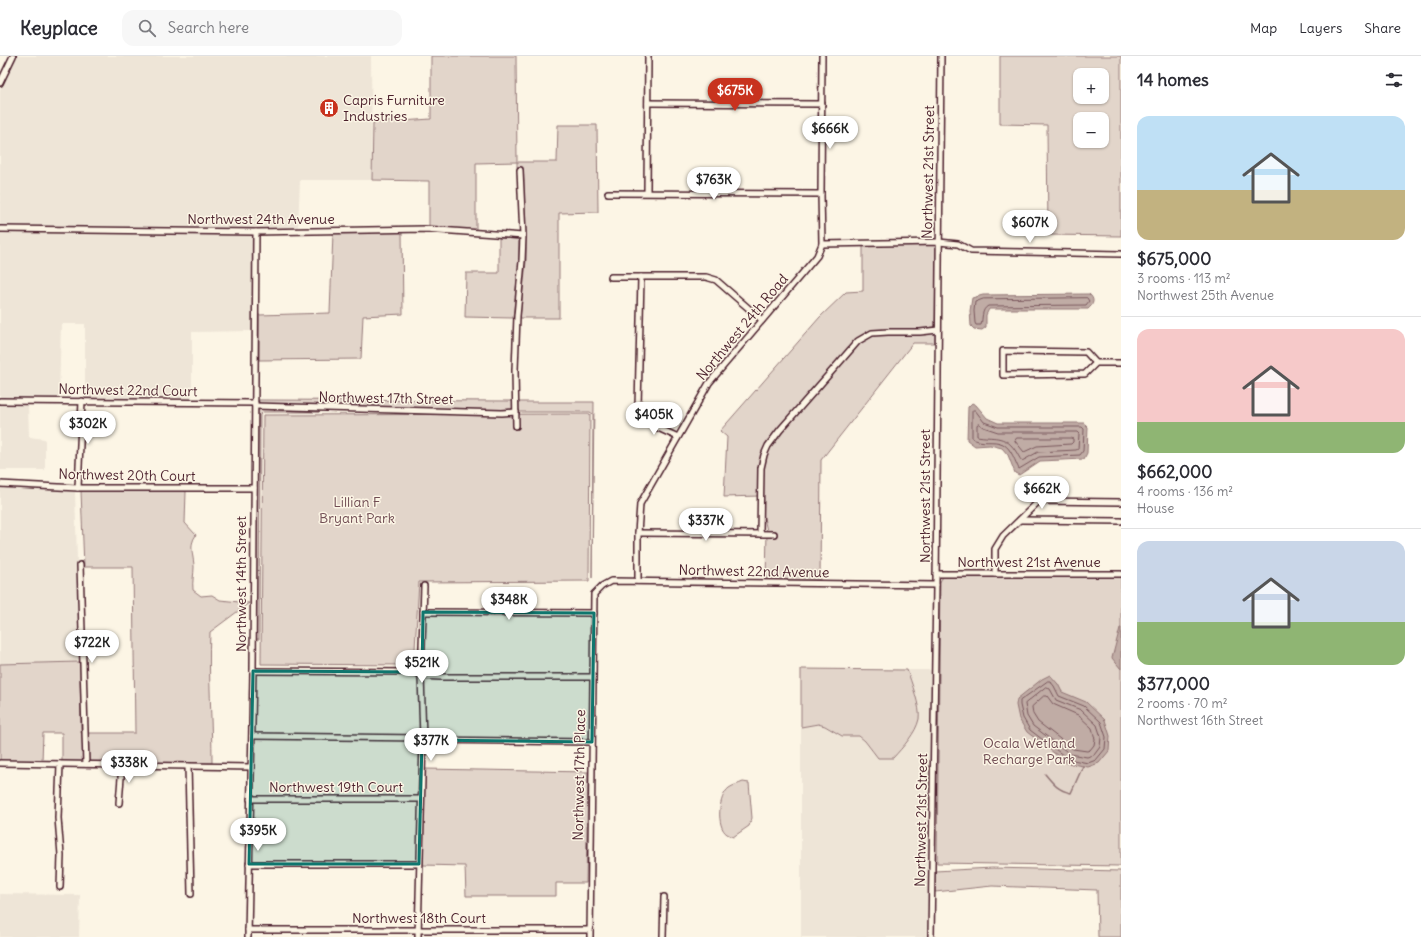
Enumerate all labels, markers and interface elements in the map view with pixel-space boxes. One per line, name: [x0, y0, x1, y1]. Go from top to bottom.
search box: [122, 10, 402, 46]
text: Keyplace: [20, 16, 98, 40]
icon: search: [136, 17, 158, 39]
text: Search here: [168, 18, 249, 37]
text: Map: [1250, 19, 1277, 37]
text: Layers: [1299, 19, 1342, 37]
text: Share: [1364, 19, 1401, 37]
map controls: [1073, 68, 1109, 148]
button: +: [1073, 68, 1109, 104]
text: 14 homes: [1137, 69, 1209, 91]
icon: filters: [1383, 69, 1405, 91]
pin: $675K: [707, 78, 763, 112]
text: $675K: [717, 82, 753, 99]
place label: Capris Furniture Industries: [343, 91, 445, 125]
building icon: Capris Furniture Industries: [318, 97, 340, 119]
street label: Northwest 21st Street: [918, 105, 938, 239]
button: −: [1073, 112, 1109, 148]
pin: $666K: [802, 116, 858, 150]
text: $666K: [811, 120, 849, 137]
icon: home: [1235, 142, 1307, 214]
pin: $763K: [686, 167, 742, 201]
text: $763K: [696, 171, 732, 188]
street label: Northwest 24th Avenue: [187, 210, 335, 228]
pin: $607K: [1002, 210, 1058, 244]
text: $607K: [1011, 214, 1049, 231]
text: $675,000: [1137, 248, 1211, 270]
street label: Northwest 24th Road: [692, 270, 792, 384]
text: 3 rooms · 113 m²: [1137, 270, 1231, 287]
text: Northwest 25th Avenue: [1137, 287, 1274, 304]
icon: home: [1235, 355, 1307, 427]
street label: Northwest 22nd Court: [58, 380, 198, 400]
street label: Northwest 17th Street: [318, 388, 454, 408]
pin: $405K: [626, 402, 682, 436]
text: $405K: [635, 406, 673, 423]
pin: $302K: [60, 411, 116, 445]
text: $302K: [69, 415, 107, 432]
street label: Northwest 21st Street: [916, 429, 934, 563]
text: $662,000: [1137, 461, 1212, 483]
street label: Northwest 20th Court: [58, 465, 196, 485]
pin: $662K: [1014, 476, 1070, 510]
text: $662K: [1023, 480, 1061, 497]
text: 4 rooms · 136 m²: [1137, 483, 1233, 500]
park label: Lillian F Bryant Park: [319, 493, 395, 527]
text: House: [1137, 500, 1174, 517]
pin: $337K: [678, 508, 734, 542]
text: $337K: [688, 512, 724, 529]
street label: Northwest 14th Street: [232, 516, 250, 652]
street label: Northwest 21st Avenue: [957, 553, 1101, 571]
street label: Northwest 22nd Avenue: [678, 561, 830, 581]
icon: home: [1235, 567, 1307, 639]
pin: $348K: [481, 587, 537, 621]
text: $348K: [490, 591, 528, 608]
pin: $722K: [64, 630, 120, 664]
text: $722K: [74, 634, 110, 651]
pin: $521K: [394, 650, 450, 684]
text: $521K: [405, 654, 440, 671]
text: $377,000: [1137, 673, 1210, 695]
text: 2 rooms · 70 m²: [1137, 695, 1228, 712]
street label: Northwest 17th Place: [569, 709, 589, 841]
text: Northwest 16th Street: [1137, 712, 1263, 729]
pin: $377K: [403, 728, 459, 762]
text: $377K: [413, 732, 449, 749]
park label: Ocala Wetland Recharge Park: [983, 734, 1075, 768]
pin: $338K: [101, 750, 157, 784]
street label: Northwest 21st Street: [911, 753, 931, 887]
text: $338K: [110, 754, 148, 771]
street label: Northwest 19th Court: [269, 778, 403, 796]
pin: $395K: [230, 818, 286, 852]
text: $395K: [239, 822, 277, 839]
street label: Northwest 18th Court: [352, 909, 486, 927]

